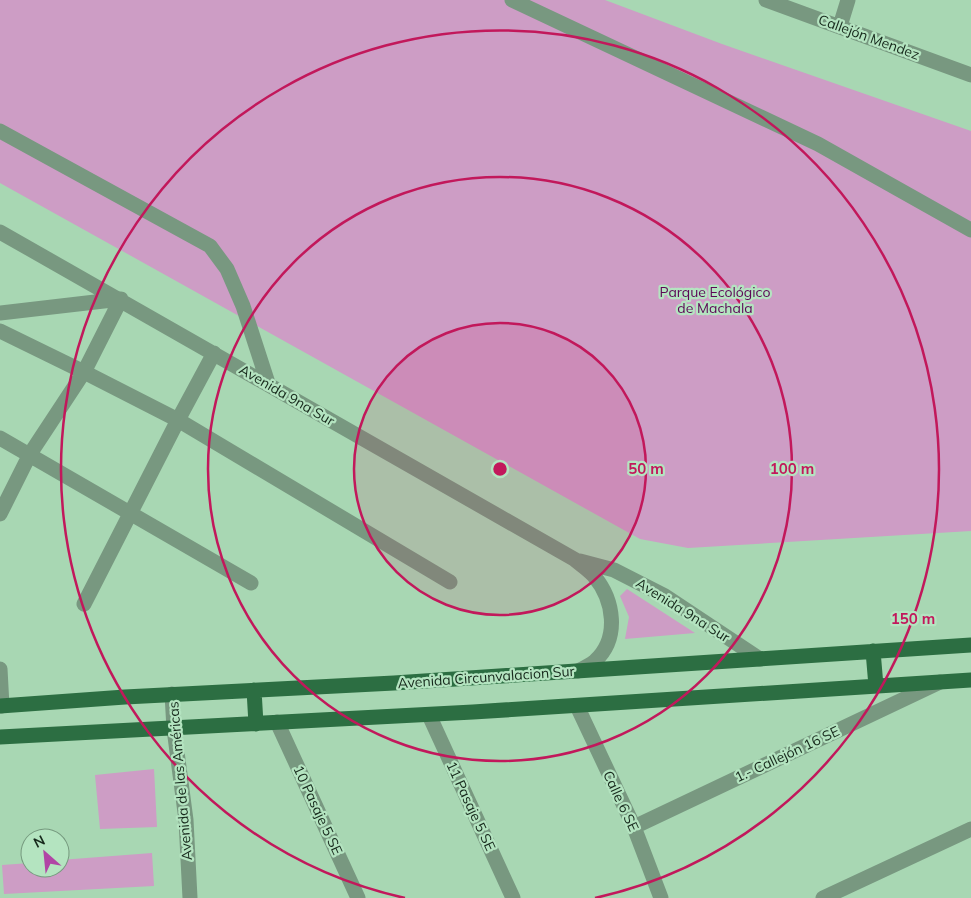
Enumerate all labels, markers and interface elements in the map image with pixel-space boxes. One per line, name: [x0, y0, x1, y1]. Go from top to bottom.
street label: Callejón Mendez: [816, 10, 922, 64]
park label: Parque Ecológico de Machala: [660, 283, 770, 317]
street label: Avenida 9na Sur: [236, 360, 339, 430]
text: 50 m: [628, 459, 664, 478]
text: 100 m: [770, 459, 814, 478]
centre of rings: [491, 460, 509, 478]
street label: Avenida 9na Sur: [633, 574, 734, 647]
text: 150 m: [891, 609, 935, 628]
street label: Avenida Circunvalacion Sur: [397, 662, 576, 692]
street label: Avenida de las Américas: [164, 701, 196, 861]
street label: 1.- Callejón 16 SE: [732, 722, 842, 786]
street label: 11 Pasaje 5 SE: [442, 758, 500, 854]
street label: 10 Pasaje 5 SE: [289, 762, 347, 858]
street label: Calle 6 SE: [599, 768, 643, 834]
north arrow: [20, 828, 70, 878]
text: N: [30, 831, 48, 852]

